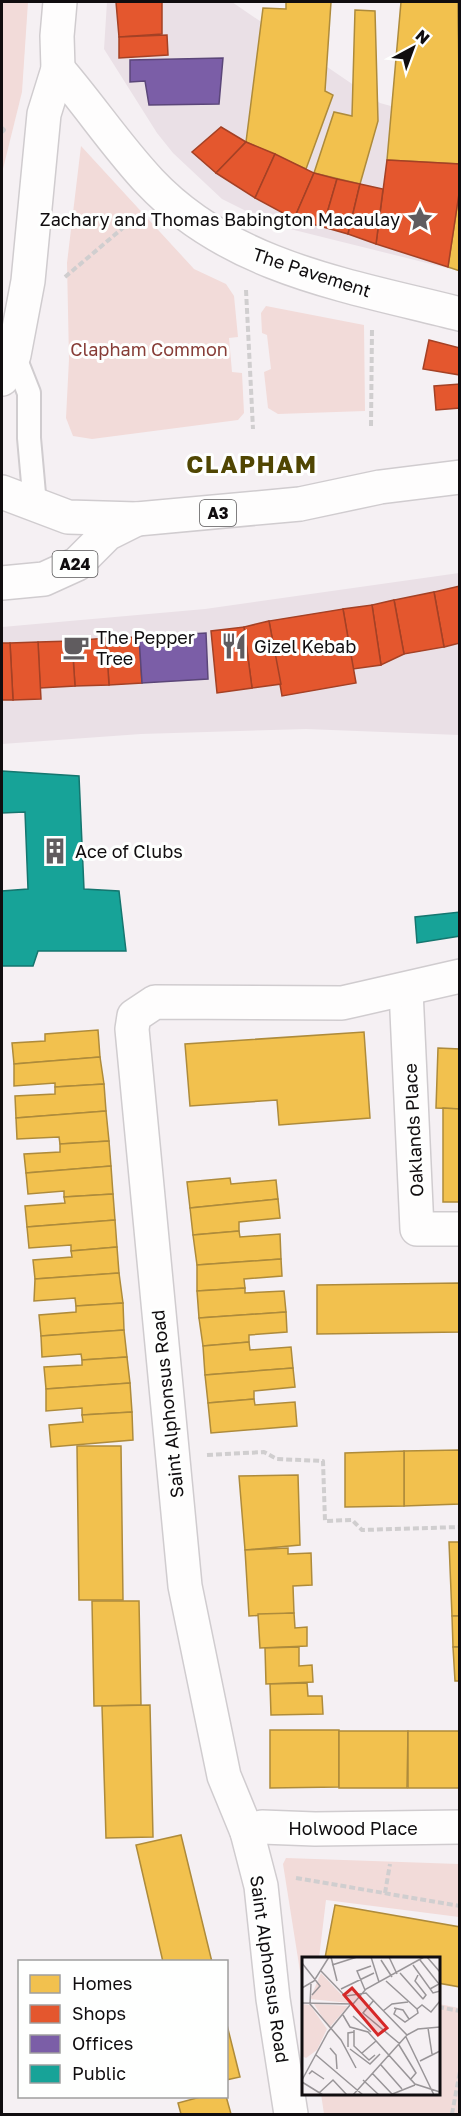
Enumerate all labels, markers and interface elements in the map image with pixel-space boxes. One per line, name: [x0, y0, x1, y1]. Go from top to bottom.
north arrow: [383, 18, 443, 78]
text: N: [412, 25, 434, 48]
place icon: Zachary and Thomas Babington Macaulay: [405, 204, 435, 234]
place label: Zachary and Thomas Babington Macaulay: [40, 208, 400, 230]
street label: The Pavement: [250, 243, 374, 301]
park label: Clapham Common: [70, 338, 228, 360]
district label: CLAPHAM: [186, 449, 318, 478]
road number: A3: [200, 500, 236, 526]
road number: A24: [52, 551, 98, 577]
place label: The Pepper Tree: [96, 626, 195, 669]
restaurant icon: Gizel Kebab: [219, 631, 249, 661]
cafe icon: The Pepper Tree: [61, 632, 91, 662]
place label: Gizel Kebab: [254, 635, 356, 657]
building icon: Ace of Clubs: [40, 836, 70, 866]
place label: Ace of Clubs: [75, 840, 183, 862]
street label: Oaklands Place: [399, 1063, 427, 1197]
street label: Saint Alphonsus Road: [146, 1309, 188, 1499]
street label: Holwood Place: [288, 1817, 418, 1839]
street label: Saint Alphonsus Road: [246, 1874, 294, 2064]
inset map: [302, 1957, 440, 2095]
legend: [18, 1960, 228, 2098]
text: Homes: [72, 1972, 132, 1994]
text: Shops: [72, 2002, 126, 2024]
text: Offices: [72, 2032, 133, 2054]
text: Public: [72, 2062, 126, 2084]

